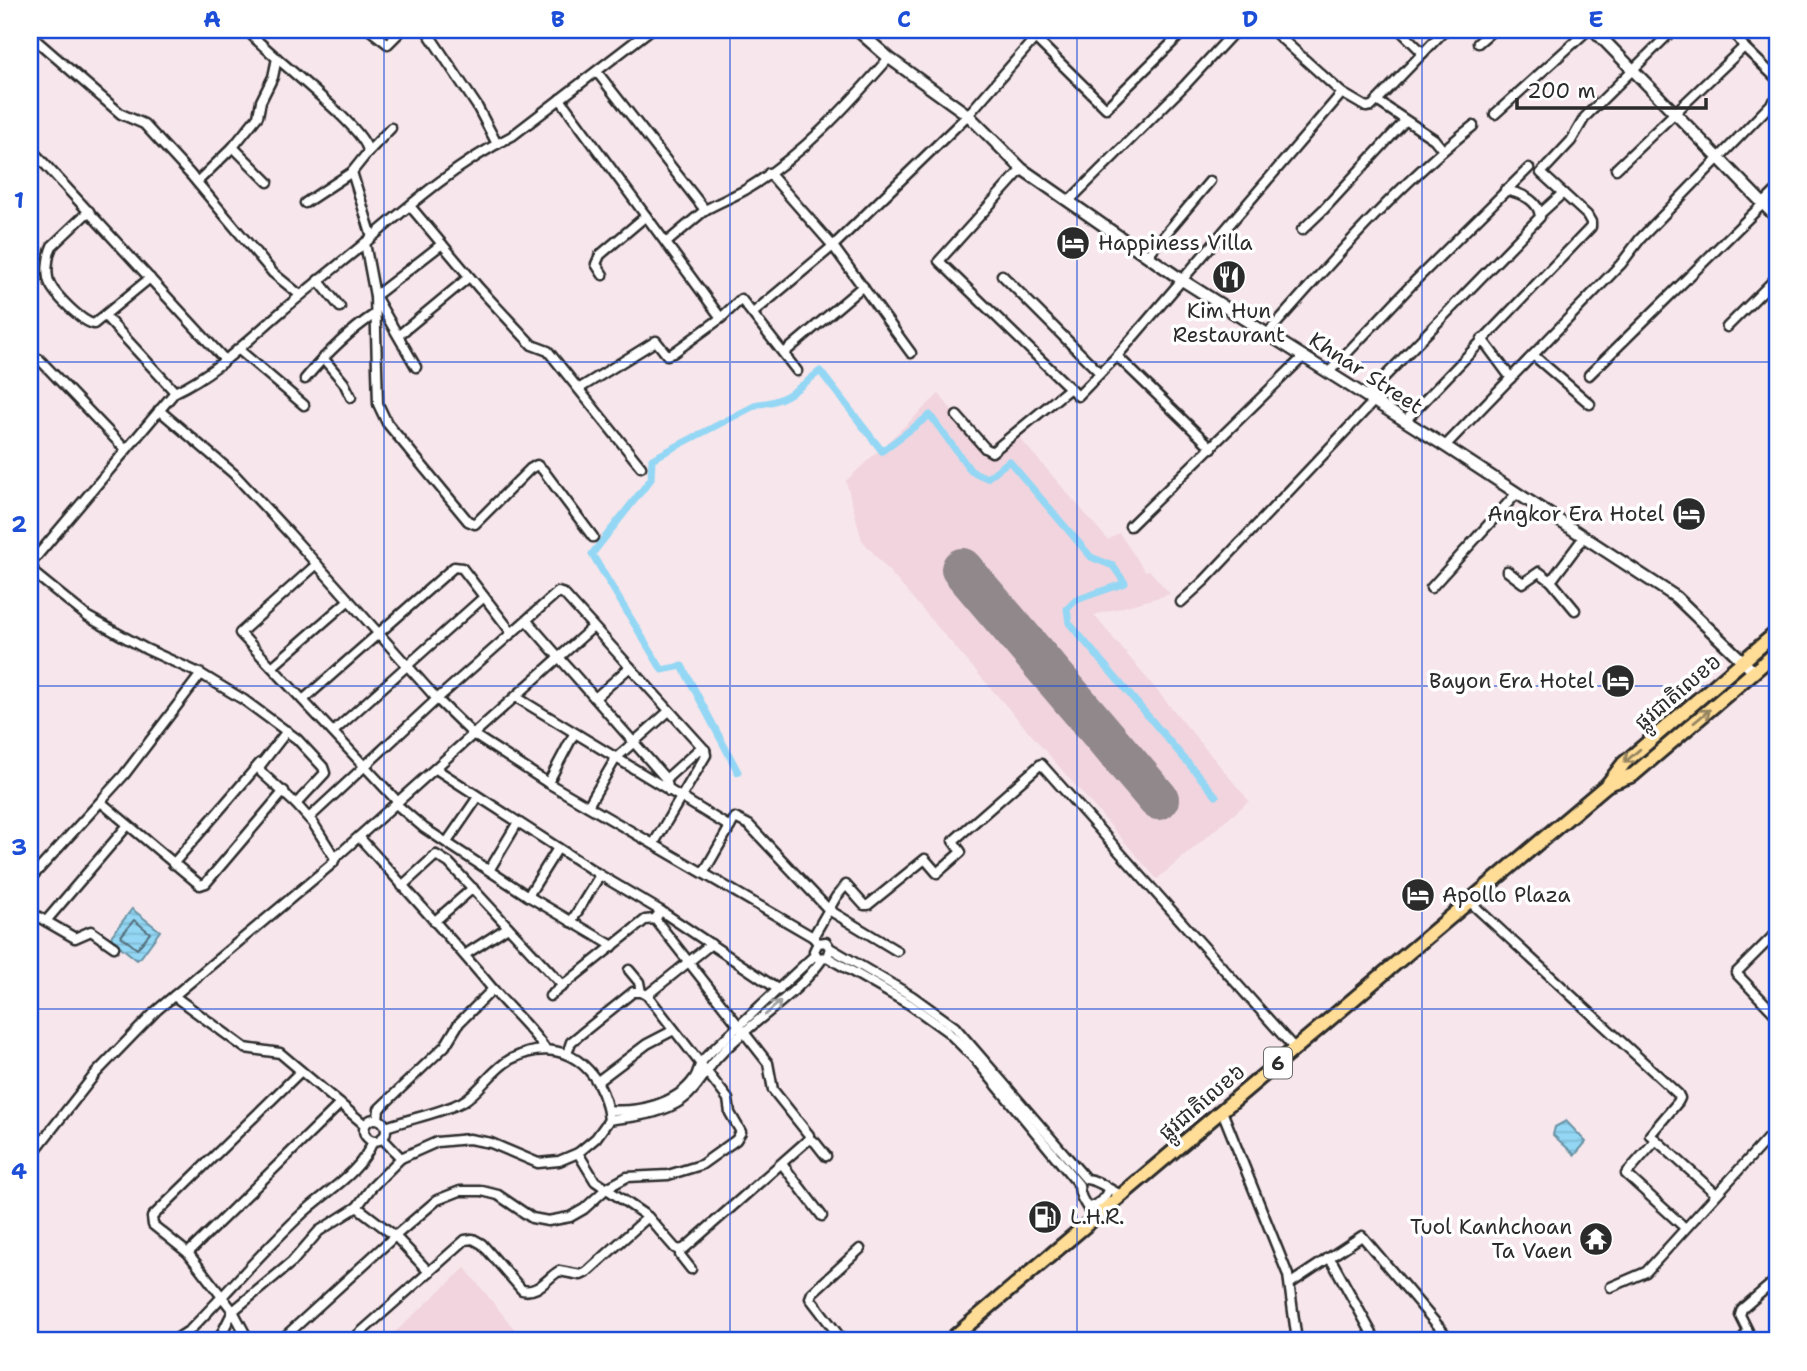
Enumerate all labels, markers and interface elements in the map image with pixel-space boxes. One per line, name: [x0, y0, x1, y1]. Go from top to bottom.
text: A: [203, 4, 221, 34]
text: B: [551, 4, 565, 34]
text: C: [897, 4, 911, 34]
text: D: [1242, 4, 1258, 34]
text: E: [1588, 4, 1604, 34]
scale bar: [1517, 66, 1706, 110]
text: 200 m: [1527, 77, 1596, 105]
text: 1: [14, 185, 24, 215]
hotel icon: Happiness Villa: [1054, 224, 1092, 262]
place label: Happiness Villa: [1098, 229, 1253, 257]
restaurant icon: Kim Hun Restaurant: [1210, 258, 1248, 296]
place label: Kim Hun Restaurant: [1173, 297, 1285, 349]
street label: Khnar Street: [1304, 326, 1428, 420]
hotel icon: Angkor Era Hotel: [1670, 495, 1708, 533]
place label: Angkor Era Hotel: [1487, 500, 1665, 528]
text: 2: [11, 509, 27, 539]
street label: ផ្លូវជាតិលេខ៦: [1629, 647, 1731, 741]
hotel icon: Bayon Era Hotel: [1599, 662, 1637, 700]
place label: Bayon Era Hotel: [1429, 667, 1595, 695]
one-way arrow: [1692, 708, 1710, 724]
one-way arrow: [1623, 748, 1641, 764]
text: 3: [11, 832, 27, 862]
hotel icon: Apollo Plaza: [1399, 876, 1437, 914]
place label: Apollo Plaza: [1442, 881, 1570, 909]
one-way arrow: [764, 1000, 782, 1016]
road number: 6: [1264, 1048, 1292, 1078]
street label: ផ្លូវជាតិលេខ៦: [1153, 1057, 1255, 1151]
text: 4: [11, 1156, 27, 1186]
fuel station icon: L.H.R.: [1026, 1198, 1064, 1236]
place label: L.H.R.: [1070, 1203, 1124, 1231]
place label: Tuol Kanhchoan Ta Vaen: [1410, 1213, 1572, 1265]
temple icon: Tuol Kanhchoan Ta Vaen: [1577, 1220, 1615, 1258]

